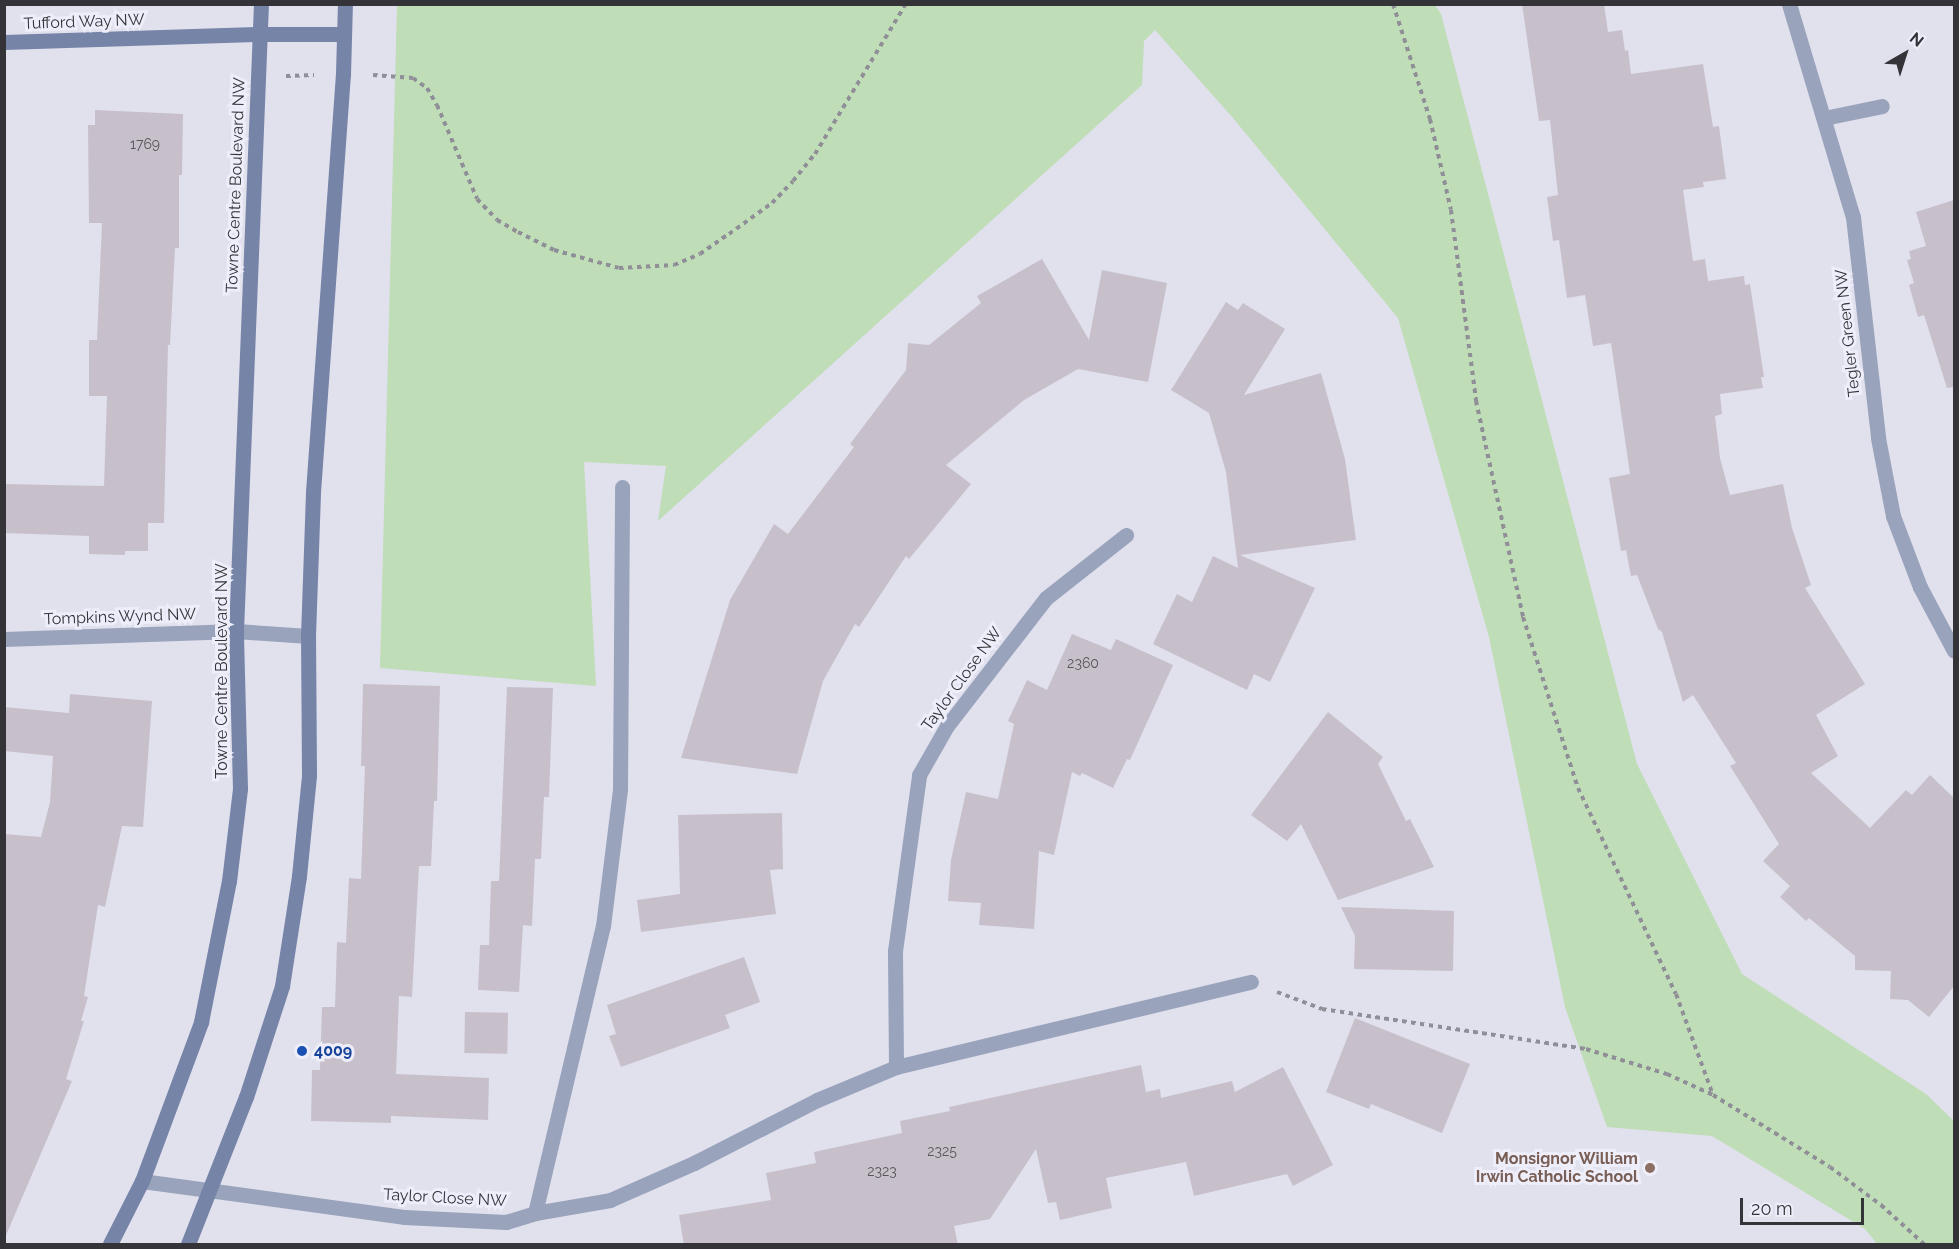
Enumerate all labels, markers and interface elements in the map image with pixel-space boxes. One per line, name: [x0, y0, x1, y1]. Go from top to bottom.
street label: Tufford Way NW: [23, 10, 145, 34]
north arrow: [1875, 24, 1935, 84]
text: N: [1906, 28, 1927, 51]
street label: Towne Centre Boulevard NW: [223, 77, 249, 293]
house number: 1769: [130, 136, 160, 152]
street label: Tegler Green NW: [1832, 268, 1864, 398]
street label: Towne Centre Boulevard NW: [212, 563, 232, 779]
street label: Tompkins Wynd NW: [43, 605, 197, 629]
street label: Taylor Close NW: [918, 623, 1006, 735]
house number: 2360: [1067, 655, 1099, 671]
place label: 4009: [314, 1041, 352, 1061]
marker: 4009: [295, 1044, 309, 1058]
house number: 2325: [927, 1143, 957, 1159]
place label: Monsignor William Irwin Catholic School: [1476, 1149, 1638, 1187]
marker: Monsignor William Irwin Catholic School: [1643, 1161, 1657, 1175]
house number: 2323: [867, 1163, 897, 1179]
street label: Taylor Close NW: [383, 1185, 507, 1211]
scale bar: [1743, 1186, 1868, 1224]
text: 20 m: [1751, 1198, 1793, 1219]

